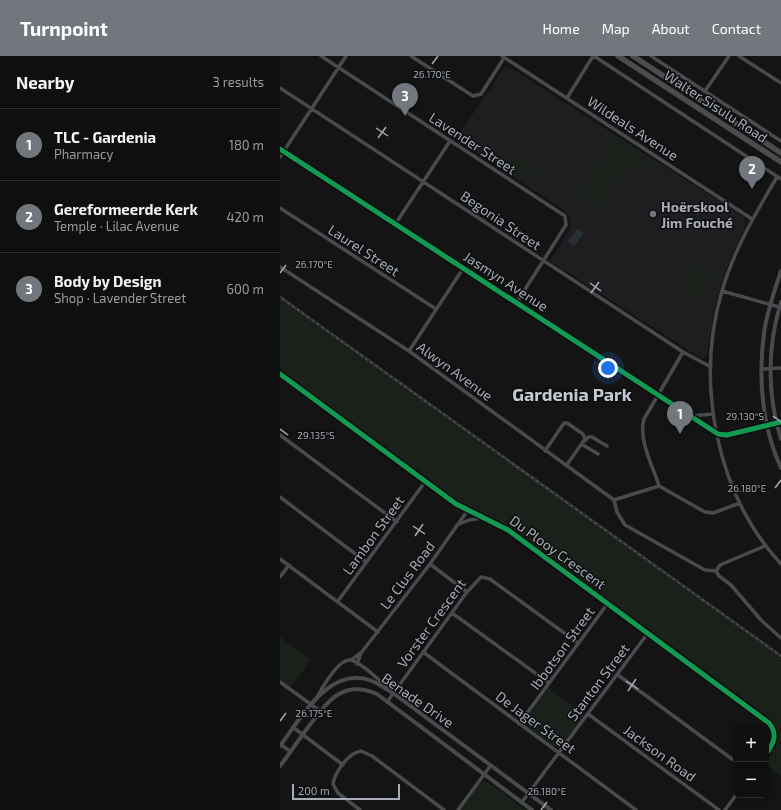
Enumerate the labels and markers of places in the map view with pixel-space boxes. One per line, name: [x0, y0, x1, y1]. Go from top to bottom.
pin: 3: [392, 83, 418, 116]
pin: 2: [739, 156, 765, 189]
place label: Hoërskool Jim Fouché: [661, 198, 733, 231]
marker: Hoërskool Jim Fouché: [648, 209, 658, 219]
pin: 1: [667, 401, 693, 434]

